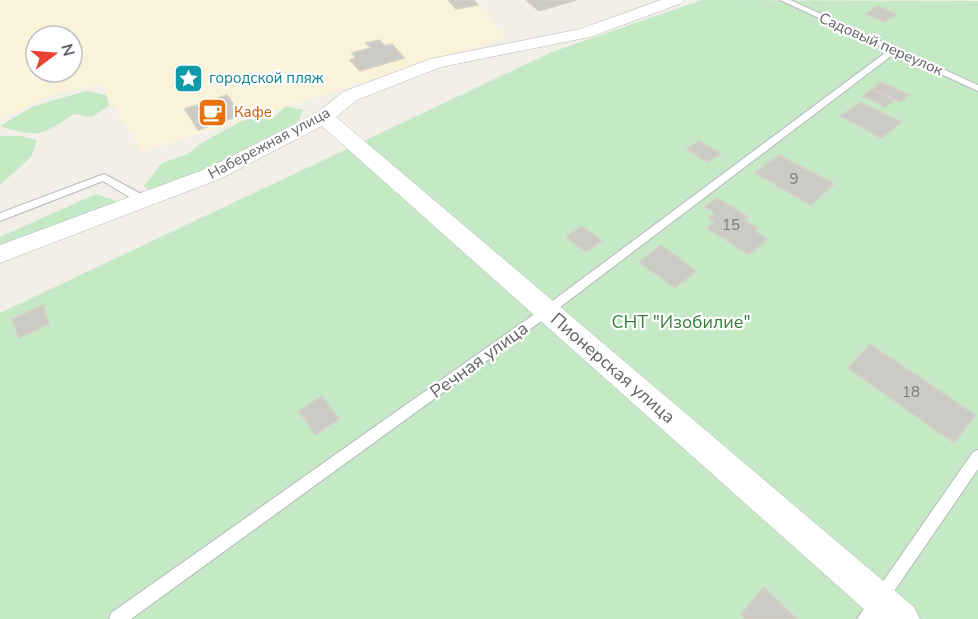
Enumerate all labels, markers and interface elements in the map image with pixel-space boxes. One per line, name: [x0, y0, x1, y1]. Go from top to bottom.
street label: Садовый переулок: [816, 8, 946, 80]
north arrow: [24, 24, 84, 84]
text: N: [55, 41, 80, 59]
place icon: городской пляж: [172, 62, 204, 94]
place label: городской пляж: [209, 68, 324, 88]
cafe icon: Кафе: [197, 96, 229, 128]
street label: Набережная улица: [204, 102, 334, 184]
place label: Кафе: [234, 102, 272, 122]
house number: 9: [789, 169, 799, 189]
house number: 15: [722, 215, 740, 235]
street label: Пионерская улица: [546, 307, 680, 429]
park label: СНТ "Изобилие": [611, 310, 751, 334]
street label: Речная улица: [425, 316, 533, 404]
house number: 18: [902, 382, 920, 402]

